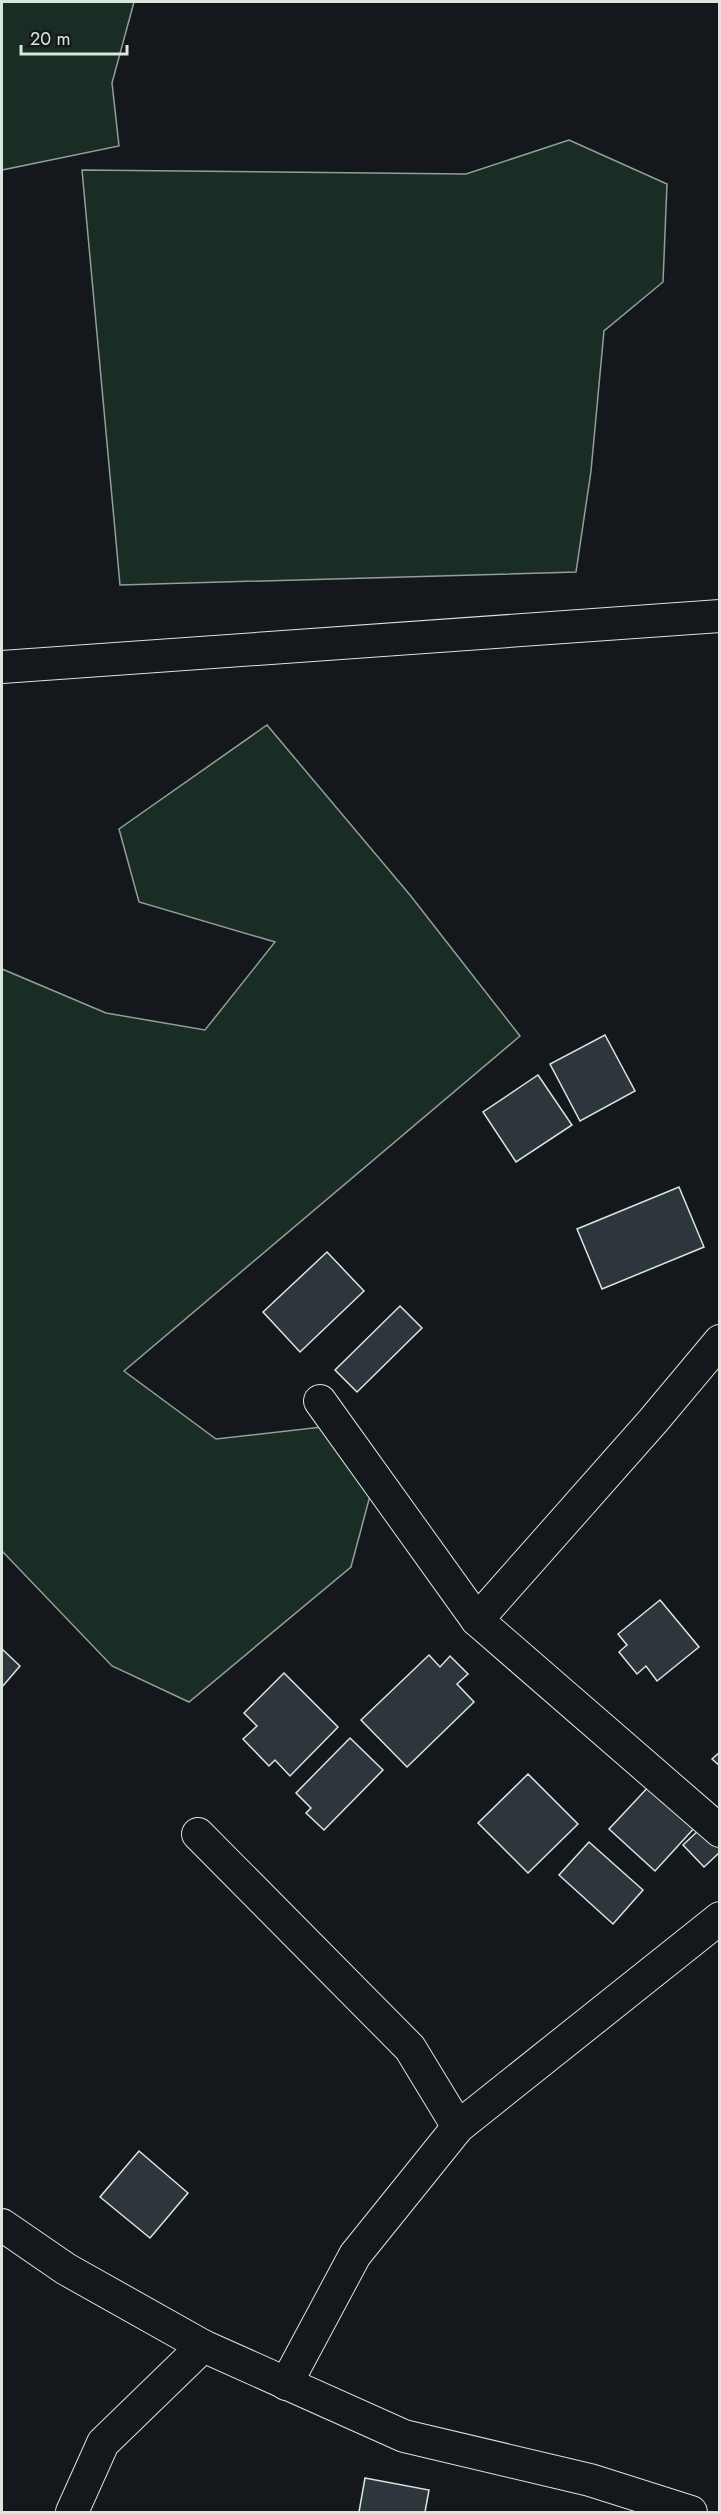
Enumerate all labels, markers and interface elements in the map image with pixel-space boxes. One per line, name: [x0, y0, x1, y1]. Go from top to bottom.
scale bar: [21, 18, 128, 56]
text: 20 m: [30, 26, 70, 52]

